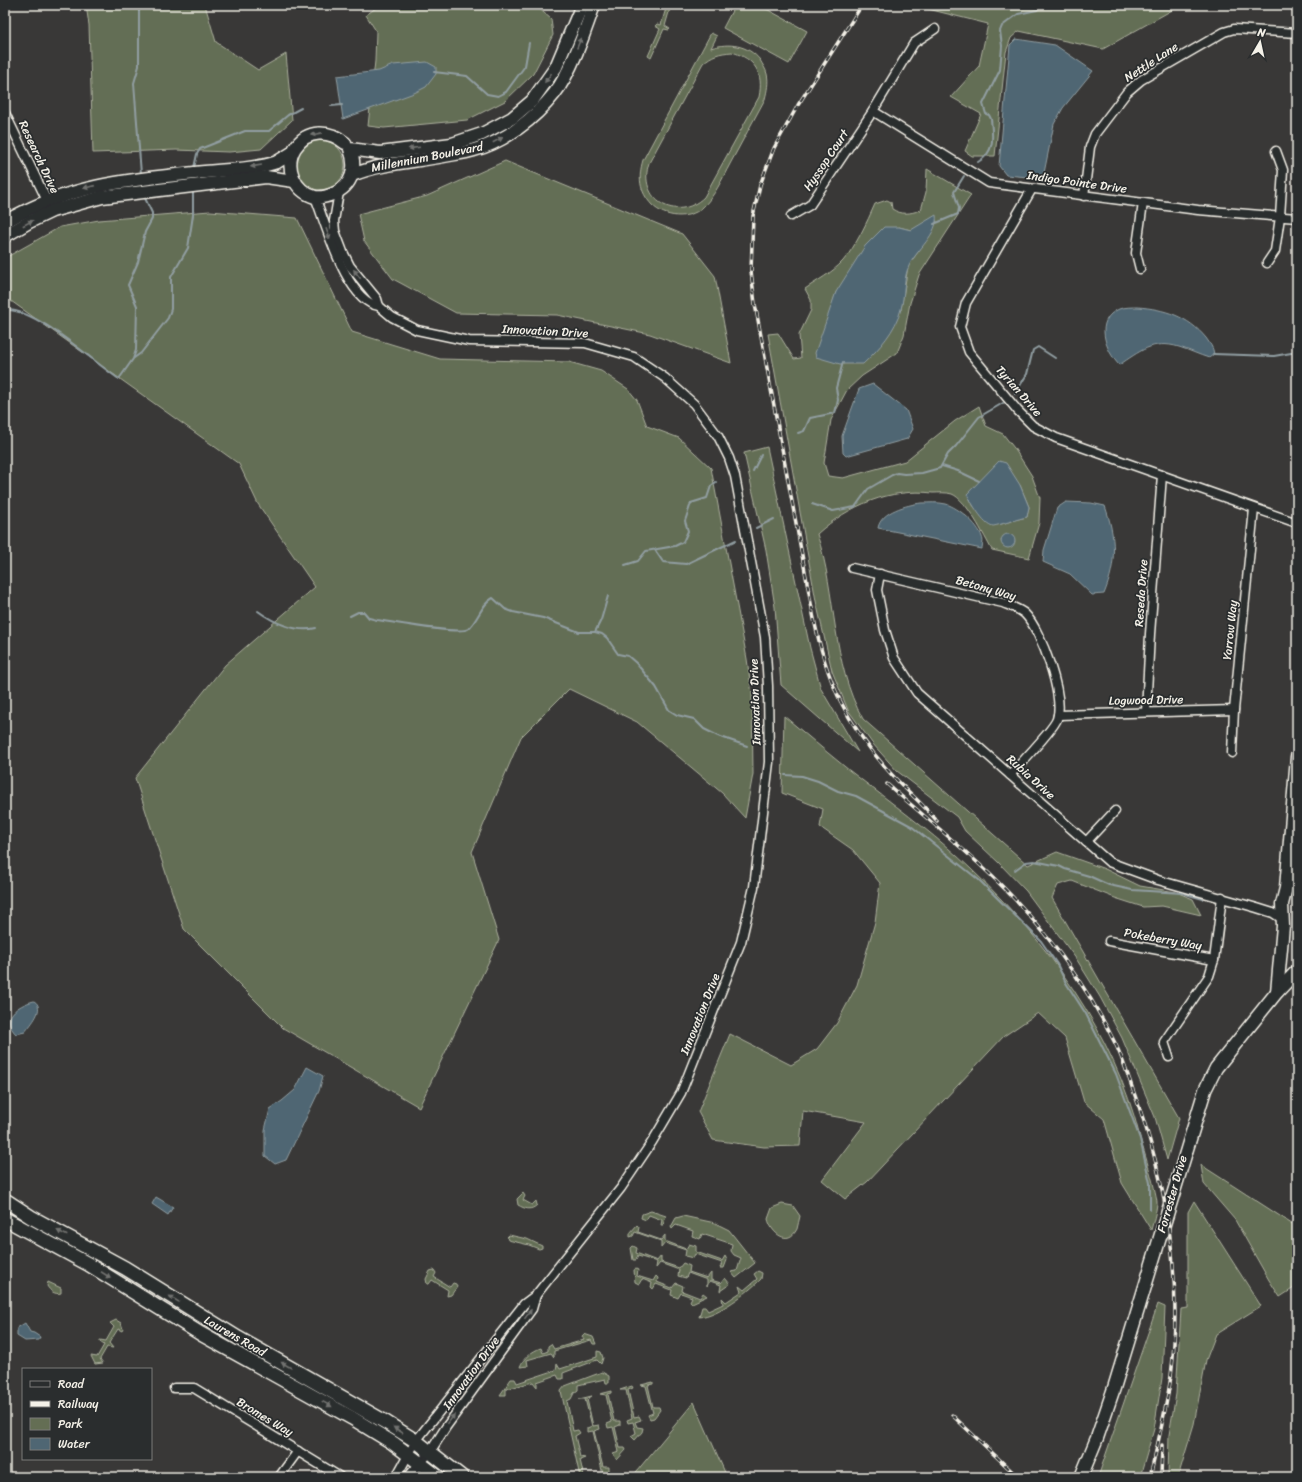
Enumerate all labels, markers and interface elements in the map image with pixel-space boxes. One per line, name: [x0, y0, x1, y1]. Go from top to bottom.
north arrow: [1240, 22, 1280, 62]
text: N: [1255, 22, 1267, 43]
street label: Nettle Lane: [1119, 36, 1183, 88]
one-way arrow: [576, 37, 582, 49]
one-way arrow: [544, 73, 552, 83]
street label: Research Drive: [12, 117, 66, 197]
street label: Hyssop Court: [797, 124, 855, 195]
one-way arrow: [310, 131, 322, 137]
street label: Millennium Boulevard: [369, 135, 486, 179]
one-way arrow: [492, 137, 504, 143]
one-way arrow: [408, 145, 420, 151]
one-way arrow: [250, 163, 262, 169]
street label: Indigo Pointe Drive: [1025, 164, 1128, 200]
one-way arrow: [83, 185, 95, 191]
one-way arrow: [22, 219, 34, 226]
one-way arrow: [325, 228, 331, 240]
one-way arrow: [353, 269, 361, 280]
street label: Innovation Drive: [500, 318, 589, 344]
street label: Tyrian Drive: [990, 360, 1048, 422]
street label: Reseda Drive: [1128, 558, 1154, 628]
street label: Betony Way: [953, 569, 1020, 607]
street label: Yarrow Way: [1216, 598, 1244, 661]
street label: Innovation Drive: [742, 658, 768, 747]
street label: Logwood Drive: [1108, 688, 1184, 712]
street label: Rubia Drive: [1001, 749, 1061, 805]
street label: Pokeberry Way: [1122, 921, 1205, 957]
street label: Innovation Drive: [673, 970, 726, 1059]
street label: Forrester Drive: [1150, 1153, 1194, 1235]
one-way arrow: [56, 1230, 68, 1236]
one-way arrow: [101, 1272, 112, 1279]
one-way arrow: [169, 1295, 179, 1303]
street label: Laurens Road: [200, 1309, 272, 1364]
one-way arrow: [524, 1309, 532, 1320]
street label: Innovation Drive: [436, 1331, 505, 1415]
one-way arrow: [280, 1361, 292, 1368]
legend: [22, 1368, 152, 1460]
text: Road: [58, 1373, 85, 1395]
street label: Bromes Way: [232, 1391, 299, 1443]
text: Railway: [58, 1393, 99, 1415]
one-way arrow: [322, 1401, 333, 1408]
text: Park: [58, 1413, 83, 1435]
one-way arrow: [447, 1414, 456, 1425]
one-way arrow: [393, 1426, 403, 1434]
text: Water: [58, 1433, 91, 1455]

